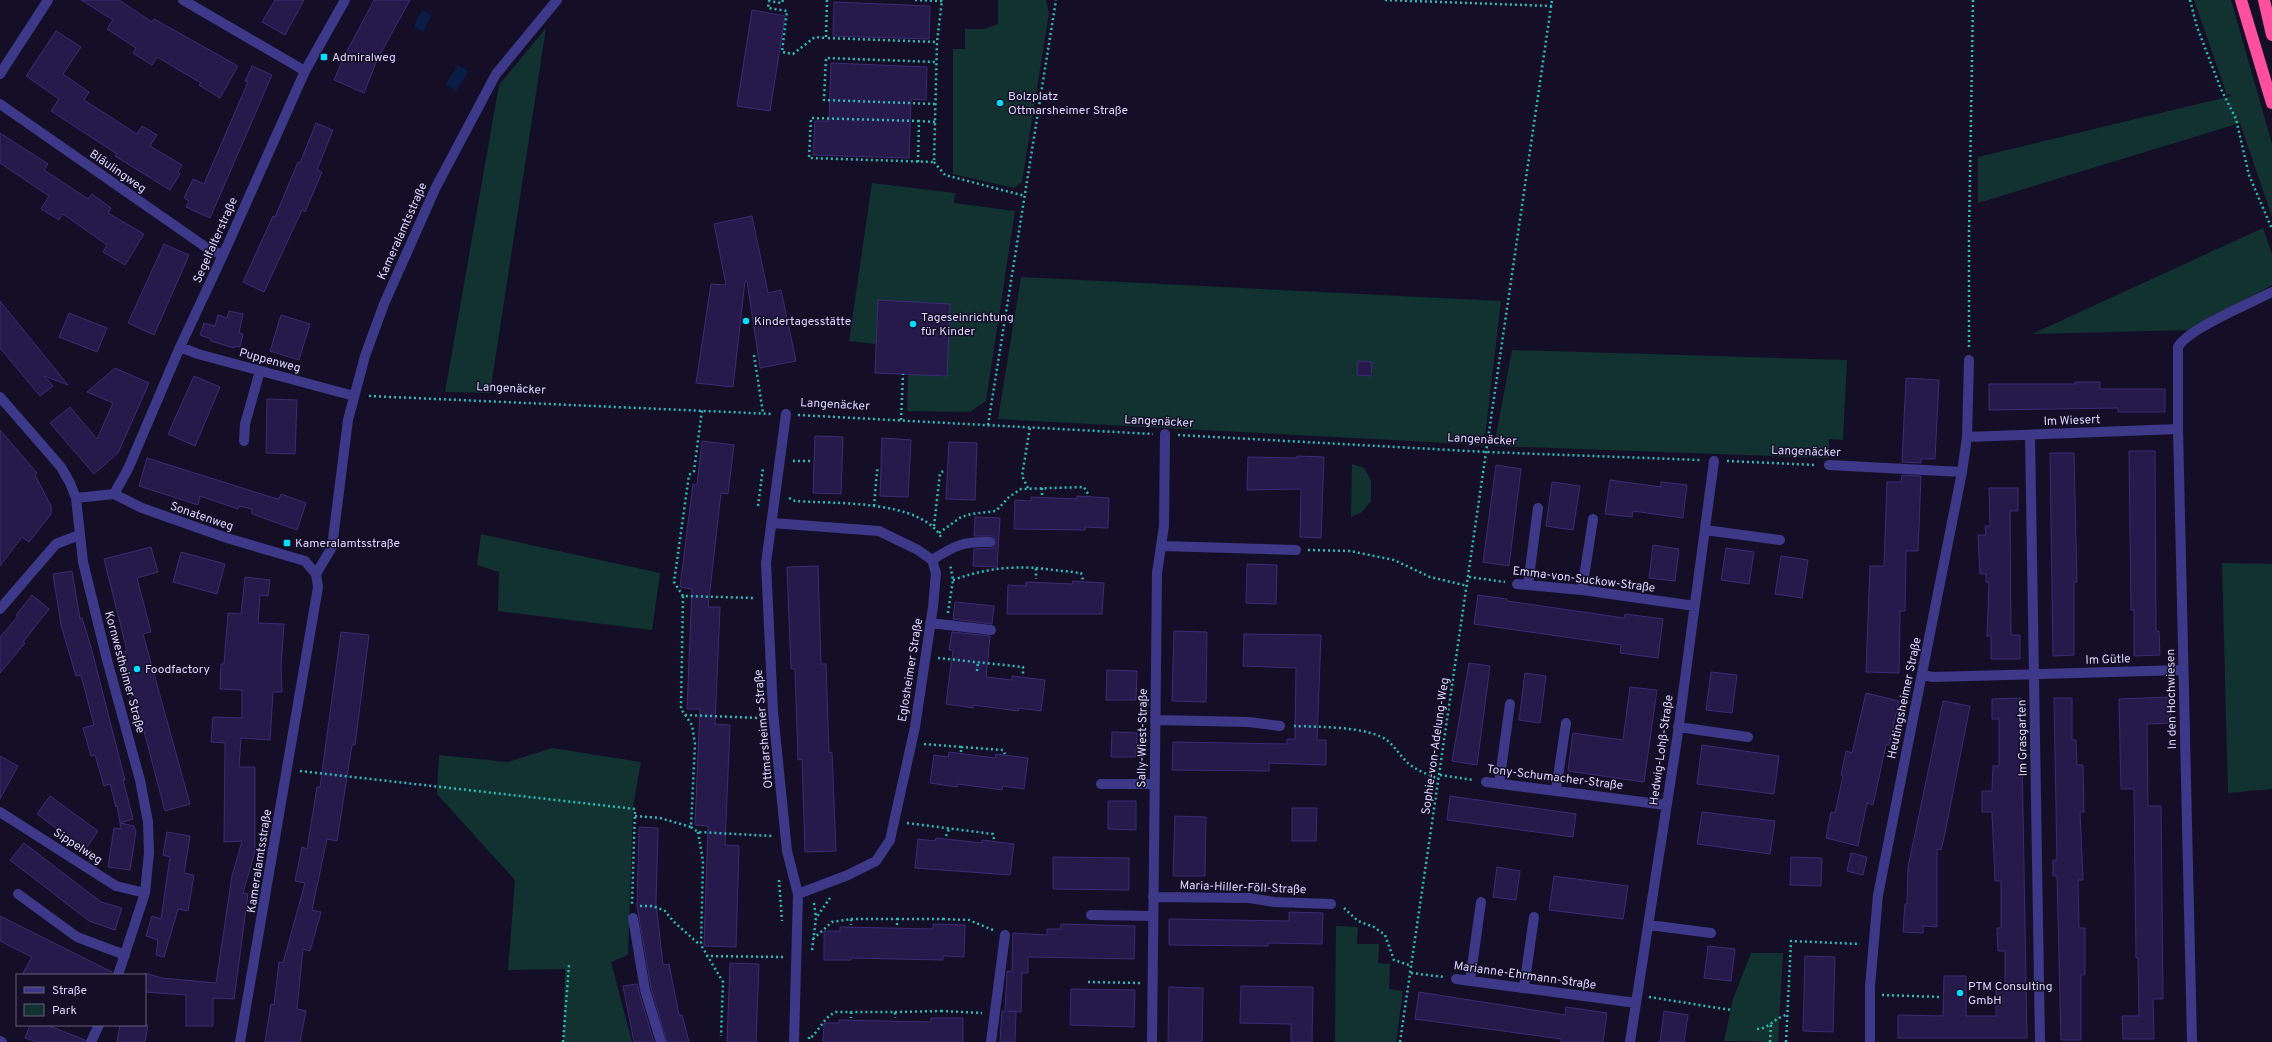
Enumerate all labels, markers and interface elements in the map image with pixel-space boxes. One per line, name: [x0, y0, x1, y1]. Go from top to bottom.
place label: Admiralweg: [332, 50, 396, 66]
marker: Admiralweg: [319, 52, 329, 62]
place label: Bolzplatz Ottmarsheimer Straße: [1008, 89, 1128, 119]
marker: Bolzplatz Ottmarsheimer Straße: [995, 98, 1005, 108]
street label: Bläulingweg: [86, 146, 149, 197]
street label: Kameralamtsstraße: [374, 180, 432, 283]
street label: Segelfalterstraße: [190, 195, 242, 286]
place label: Tageseinrichtung für Kinder: [921, 310, 1014, 340]
place label: Kindertagesstätte: [754, 314, 851, 330]
marker: Kindertagesstätte: [741, 316, 751, 326]
marker: Tageseinrichtung für Kinder: [908, 319, 918, 329]
street label: Puppenweg: [237, 345, 302, 377]
street label: Langenäcker: [476, 379, 546, 399]
street label: Langenäcker: [800, 395, 870, 415]
street label: Langenäcker: [1124, 412, 1194, 432]
street label: Im Wiesert: [2043, 412, 2101, 430]
street label: Langenäcker: [1447, 430, 1517, 450]
street label: Langenäcker: [1771, 443, 1841, 461]
street label: Sonatenweg: [168, 499, 236, 535]
place label: Kameralamtsstraße: [295, 536, 400, 552]
marker: Kameralamtsstraße: [282, 538, 292, 548]
street label: Emma-von-Suckow-Straße: [1512, 563, 1656, 597]
street label: Kornwestheimer Straße: [100, 609, 148, 735]
street label: Eglosheimer Straße: [895, 617, 927, 723]
street label: Heutingsheimer Straße: [1884, 636, 1926, 761]
street label: In den Hochwiesen: [2163, 649, 2181, 749]
street label: Im Gütle: [2085, 651, 2131, 669]
place label: Foodfactory: [145, 662, 210, 678]
marker: Foodfactory: [132, 664, 142, 674]
street label: Ottmarsheimer Straße: [751, 669, 777, 789]
street label: Sophie-von-Adelung-Weg: [1418, 676, 1454, 816]
street label: Sally-Wiest-Straße: [1134, 688, 1152, 788]
street label: Hedwig-Lohß-Straße: [1646, 694, 1678, 806]
street label: Im Grasgarten: [2014, 699, 2032, 777]
street label: Tony-Schumacher-Straße: [1486, 762, 1624, 794]
street label: Kameralamtsstraße: [244, 808, 276, 914]
street label: Sippelweg: [50, 825, 105, 869]
street label: Maria-Hiller-Föll-Straße: [1179, 878, 1307, 898]
street label: Marianne-Ehrmann-Straße: [1453, 958, 1597, 994]
legend: [16, 974, 146, 1026]
place label: PTM Consulting GmbH: [1968, 979, 2053, 1009]
text: Straße: [52, 983, 87, 999]
marker: PTM Consulting GmbH: [1955, 988, 1965, 998]
text: Park: [52, 1003, 77, 1019]

